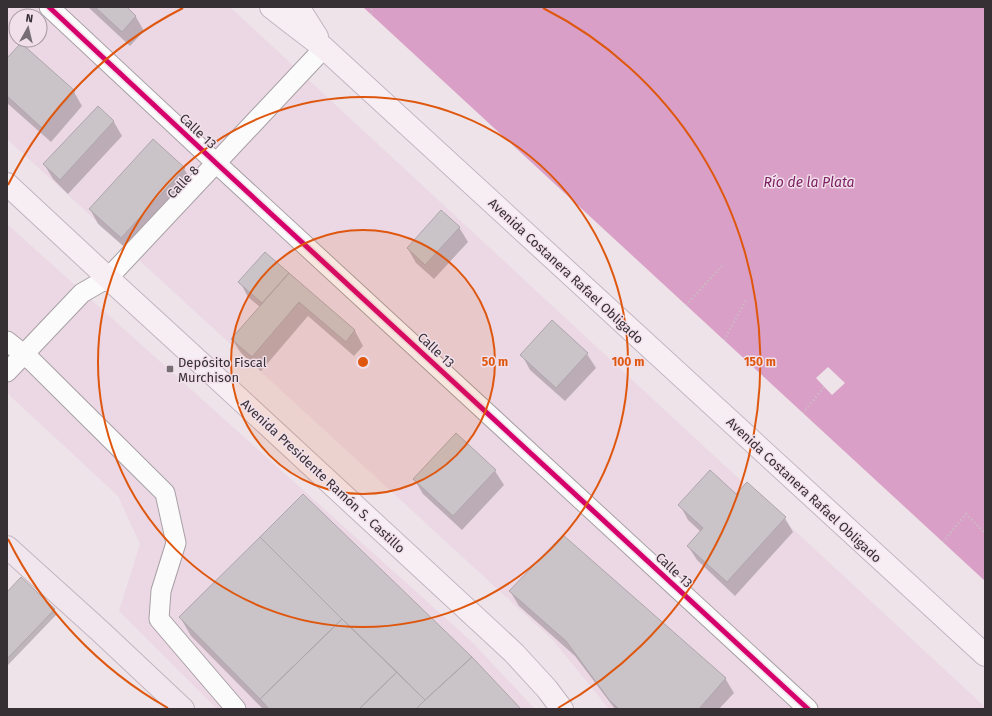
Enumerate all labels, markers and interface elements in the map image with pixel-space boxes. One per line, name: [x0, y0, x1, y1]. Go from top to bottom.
north arrow: [8, 8, 48, 48]
text: N: [25, 12, 34, 26]
street label: Calle 13: [177, 110, 219, 152]
street label: Calle 8: [164, 162, 202, 202]
water label: Río de la Plata: [763, 174, 855, 191]
street label: Avenida Costanera Rafael Obligado: [486, 195, 646, 347]
street label: Calle 13: [415, 329, 457, 371]
place label: Depósito Fiscal Murchison: [178, 355, 267, 385]
centre of rings: [356, 355, 370, 369]
text: 50 m: [482, 355, 508, 369]
text: 100 m: [612, 355, 644, 369]
text: 150 m: [744, 355, 776, 369]
marker: Depósito Fiscal Murchison: [165, 364, 175, 374]
street label: Avenida Presidente Ramón S. Castillo: [238, 396, 408, 556]
street label: Avenida Costanera Rafael Obligado: [724, 414, 884, 566]
street label: Calle 13: [653, 549, 695, 591]

